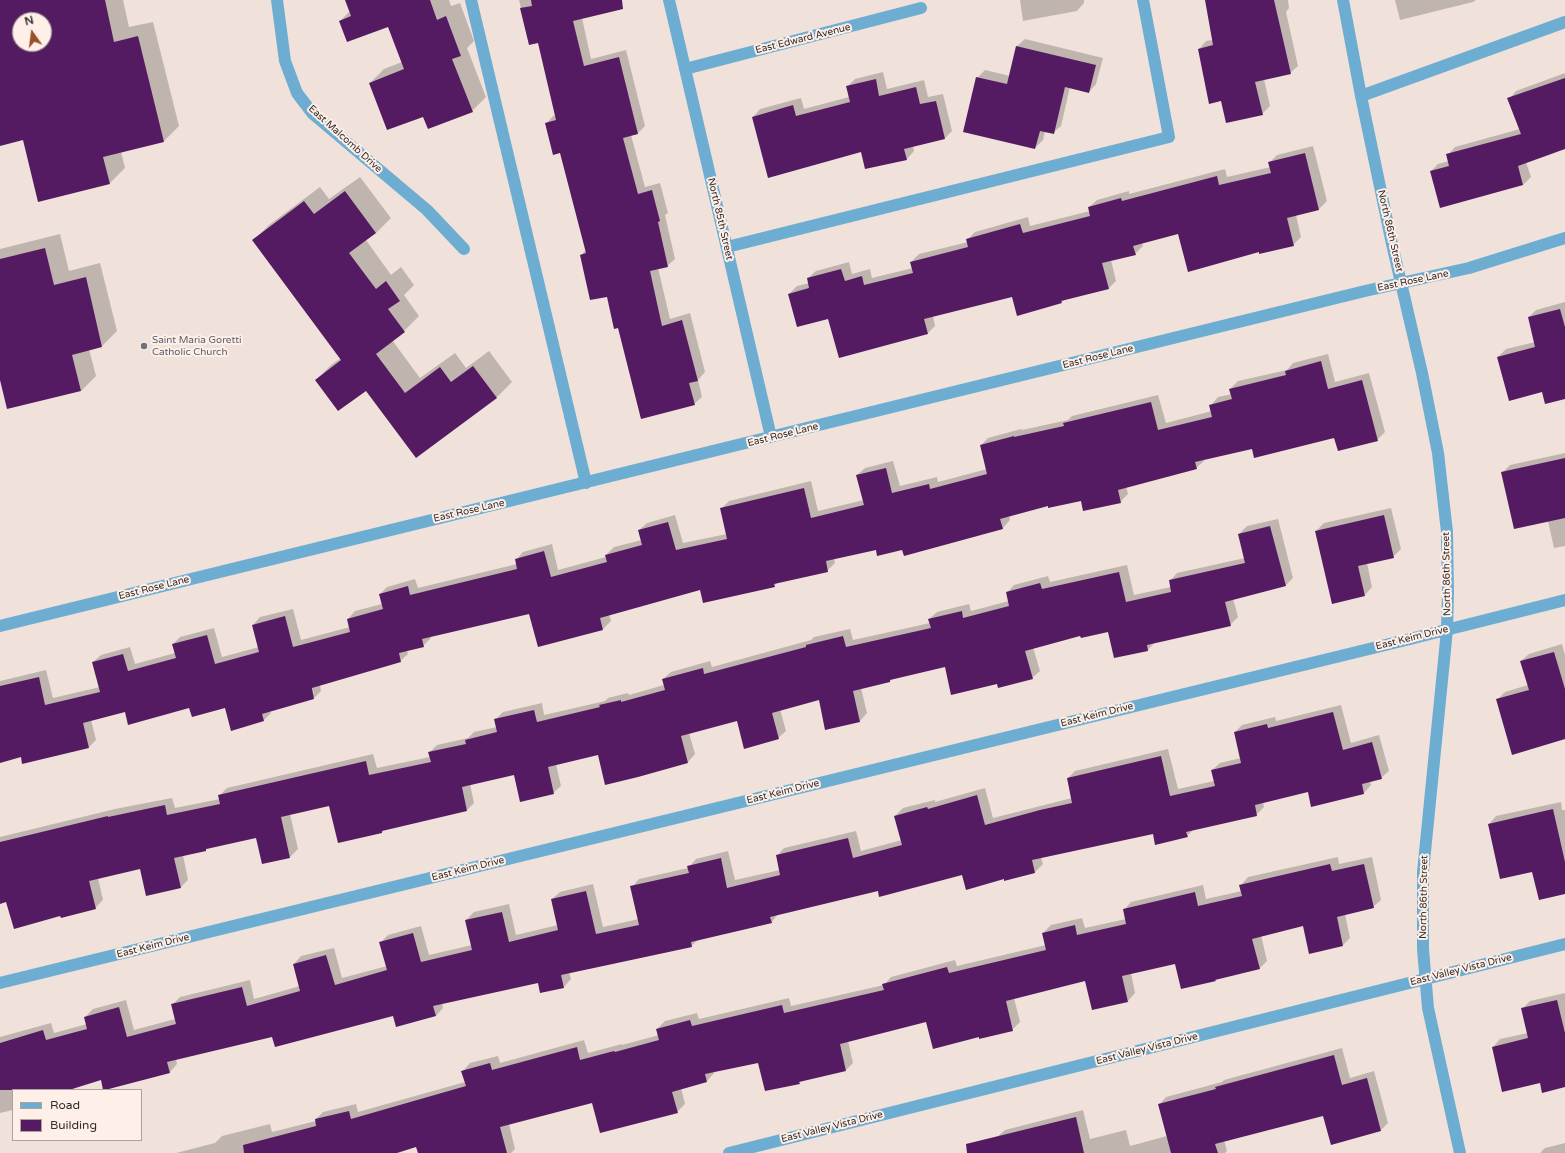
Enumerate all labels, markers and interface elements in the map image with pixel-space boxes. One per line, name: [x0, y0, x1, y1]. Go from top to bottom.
north arrow: [12, 12, 52, 52]
text: N: [23, 13, 35, 28]
street label: East Edward Avenue: [754, 21, 852, 57]
street label: East Malcomb Drive: [306, 103, 384, 175]
street label: North 85th Street: [705, 177, 735, 261]
street label: North 86th Street: [1375, 189, 1405, 273]
street label: East Rose Lane: [1376, 268, 1450, 294]
place label: Saint Maria Goretti Catholic Church: [152, 334, 242, 358]
marker: Saint Maria Goretti Catholic Church: [139, 341, 149, 351]
street label: East Rose Lane: [1061, 342, 1135, 372]
street label: East Rose Lane: [746, 420, 820, 450]
street label: East Rose Lane: [432, 497, 506, 525]
street label: North 86th Street: [1440, 532, 1454, 616]
street label: East Rose Lane: [117, 573, 191, 603]
street label: East Keim Drive: [1374, 623, 1450, 653]
street label: East Keim Drive: [1059, 700, 1135, 730]
street label: East Keim Drive: [745, 777, 821, 807]
street label: East Keim Drive: [430, 854, 506, 884]
street label: North 86th Street: [1417, 855, 1431, 939]
street label: East Keim Drive: [115, 931, 191, 961]
street label: East Valley Vista Drive: [1409, 952, 1513, 988]
street label: East Valley Vista Drive: [1095, 1031, 1199, 1067]
legend: [12, 1089, 142, 1141]
text: Road: [50, 1098, 80, 1112]
street label: East Valley Vista Drive: [780, 1109, 884, 1145]
text: Building: [50, 1118, 97, 1132]

